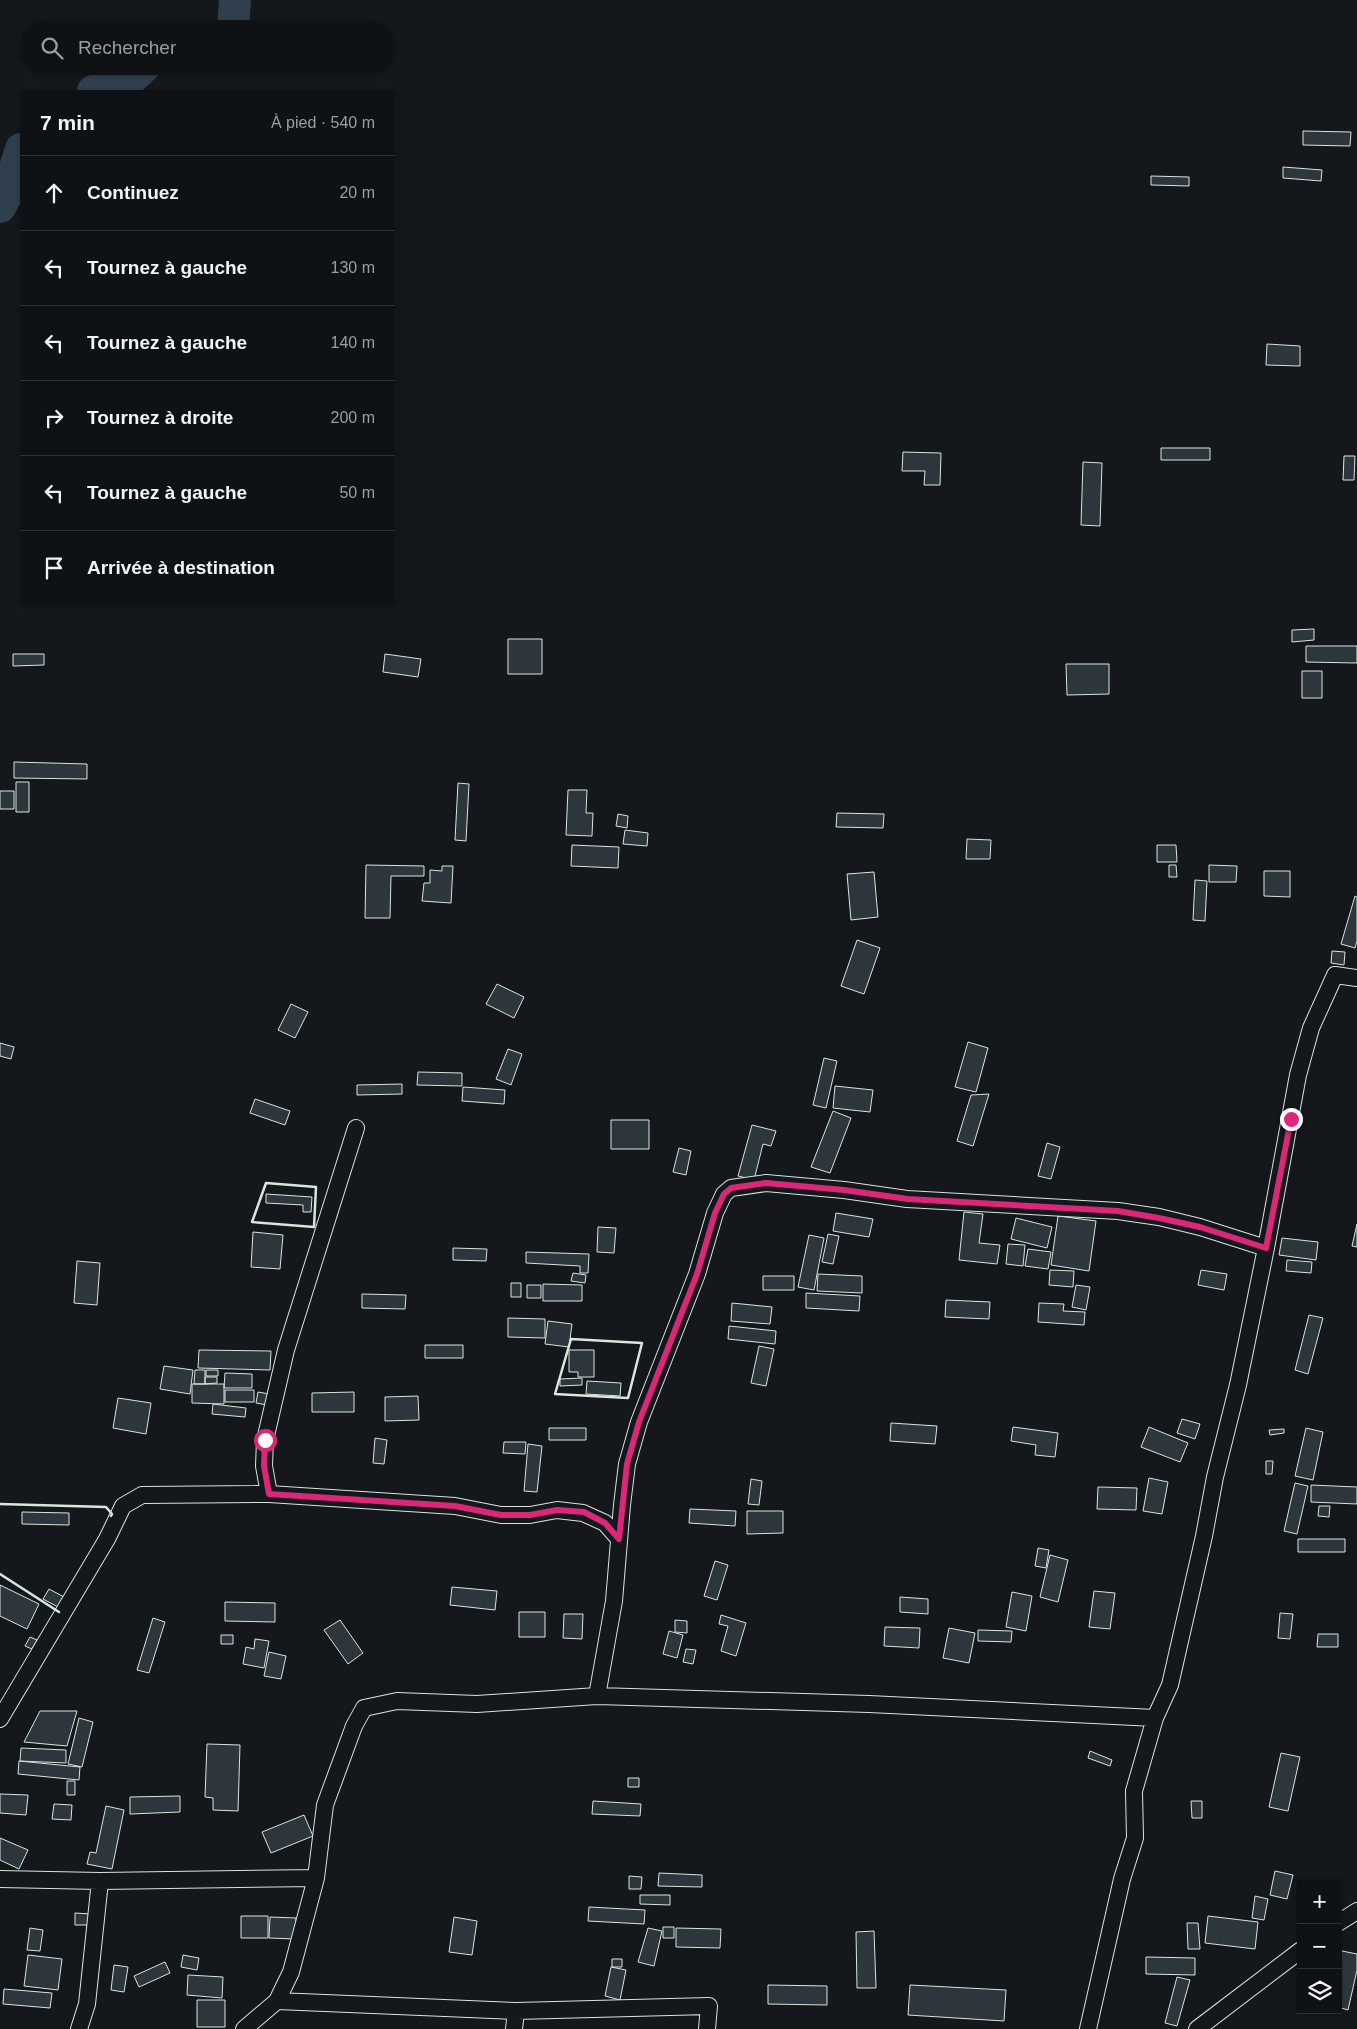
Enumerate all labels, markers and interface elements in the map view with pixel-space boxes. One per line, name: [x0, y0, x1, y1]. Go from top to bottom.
search box: [20, 20, 395, 75]
icon: search: [38, 34, 66, 62]
text: Rechercher: [78, 37, 176, 58]
text: 7 min: [40, 111, 95, 134]
text: À pied · 540 m: [271, 114, 375, 131]
icon: ahead: [40, 179, 68, 207]
text: Continuez: [87, 182, 179, 203]
text: 20 m: [339, 184, 375, 201]
icon: left: [40, 254, 68, 282]
text: Tournez à gauche: [87, 257, 247, 278]
text: 130 m: [331, 259, 375, 276]
icon: left: [40, 329, 68, 357]
text: Tournez à gauche: [87, 332, 247, 353]
text: 140 m: [331, 334, 375, 351]
icon: right: [40, 404, 68, 432]
text: Tournez à droite: [87, 407, 233, 428]
text: 200 m: [331, 409, 375, 426]
icon: left: [40, 479, 68, 507]
text: Tournez à gauche: [87, 482, 247, 503]
text: 50 m: [339, 484, 375, 501]
icon: arrive: [40, 554, 68, 582]
text: Arrivée à destination: [87, 557, 275, 578]
route end: [1280, 1108, 1303, 1131]
route start: [254, 1429, 277, 1452]
map controls: [1297, 1879, 1342, 2014]
button: +: [1297, 1879, 1342, 1924]
button: −: [1297, 1924, 1342, 1969]
button: layers: [1297, 1969, 1342, 2014]

